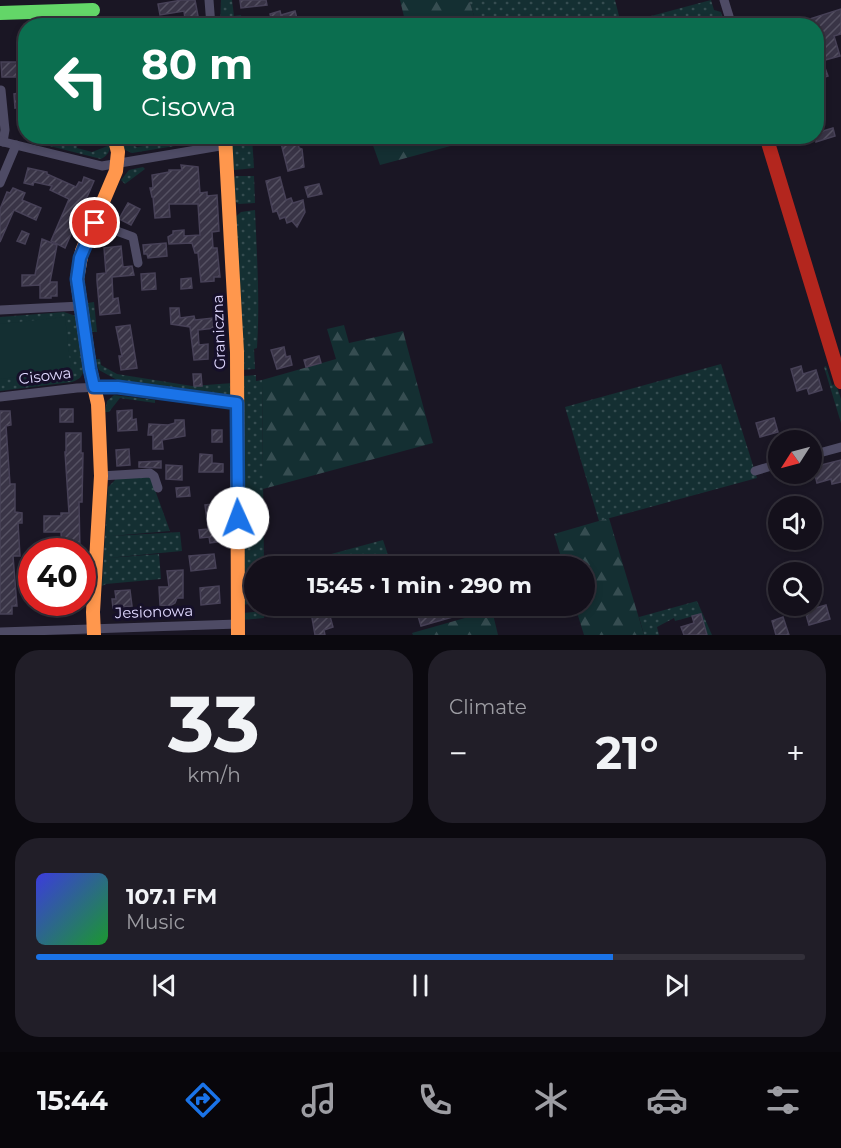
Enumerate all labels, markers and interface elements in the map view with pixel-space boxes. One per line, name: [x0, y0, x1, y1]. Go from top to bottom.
text: 80 m: [141, 38, 253, 90]
icon: left: [42, 42, 120, 120]
text: Cisowa: [141, 90, 236, 123]
pin: [69, 197, 120, 248]
icon: arrive: [78, 206, 111, 239]
street label: Graniczna: [208, 294, 229, 370]
street label: Cisowa: [18, 363, 72, 388]
north arrow: [768, 430, 822, 484]
map controls: [768, 430, 822, 616]
position arrow: [206, 486, 270, 550]
button: sound: [768, 496, 822, 550]
speed limit sign: 40: [18, 538, 96, 616]
button: search: [768, 562, 822, 616]
text: 15:45 · 1 min · 290 m: [307, 572, 532, 599]
street label: Jesionowa: [113, 601, 193, 622]
text: 33: [168, 676, 260, 772]
text: Climate: [449, 695, 527, 719]
text: 21°: [595, 725, 659, 780]
text: −: [449, 733, 468, 773]
text: +: [786, 733, 805, 773]
text: km/h: [187, 763, 241, 787]
text: 107.1 FM: [126, 883, 217, 910]
text: Music: [126, 910, 185, 934]
icon: previous: [148, 969, 181, 1002]
icon: pause: [404, 969, 437, 1002]
icon: next: [660, 969, 693, 1002]
icon: directions: [182, 1079, 224, 1121]
icon: music: [298, 1079, 340, 1121]
icon: phone: [414, 1079, 456, 1121]
icon: climate: [530, 1079, 572, 1121]
icon: car: [646, 1079, 688, 1121]
icon: filters: [762, 1079, 804, 1121]
text: 15:44: [37, 1084, 108, 1117]

